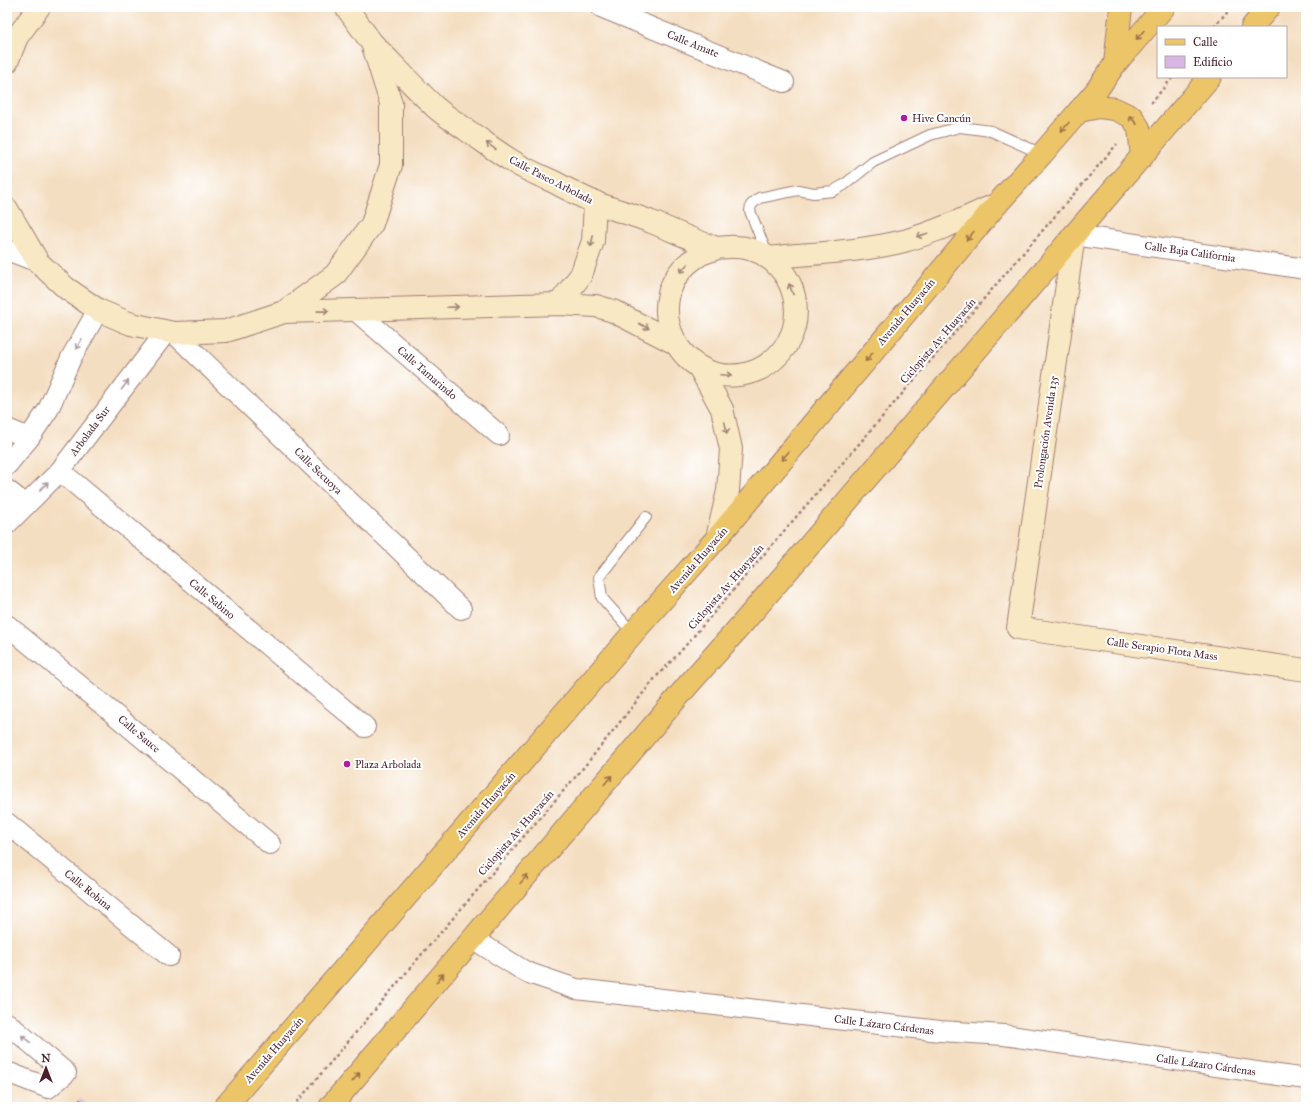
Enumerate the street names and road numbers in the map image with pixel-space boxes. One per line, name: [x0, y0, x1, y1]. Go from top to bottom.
street label: Calle Amate: [665, 28, 721, 60]
street label: Calle Paseo Arbolada: [507, 153, 596, 207]
street label: Calle Baja California: [1144, 239, 1237, 265]
street label: Avenida Huayacán: [874, 276, 938, 349]
street label: Ciclopista Av. Huayacán: [898, 296, 979, 386]
street label: Calle Tamarindo: [395, 344, 460, 403]
street label: Prolongación Avenida 135: [1032, 375, 1060, 489]
street label: Arbolada Sur: [66, 403, 113, 459]
street label: Calle Secuoya: [291, 445, 345, 497]
street label: Avenida Huayacán: [665, 524, 730, 596]
street label: Ciclopista Av. Huayacán: [686, 542, 767, 632]
street label: Calle Sabino: [186, 576, 238, 622]
street label: Calle Serapio Flota Mass: [1106, 635, 1218, 663]
street label: Calle Sauce: [115, 713, 163, 756]
street label: Avenida Huayacán: [453, 769, 518, 841]
street label: Ciclopista Av. Huayacán: [476, 788, 557, 878]
street label: Calle Robina: [62, 867, 115, 913]
street label: Calle Lázaro Cárdenas: [833, 1012, 935, 1038]
street label: Avenida Huayacán: [241, 1014, 306, 1086]
street label: Calle Lázaro Cárdenas: [1155, 1052, 1257, 1078]

